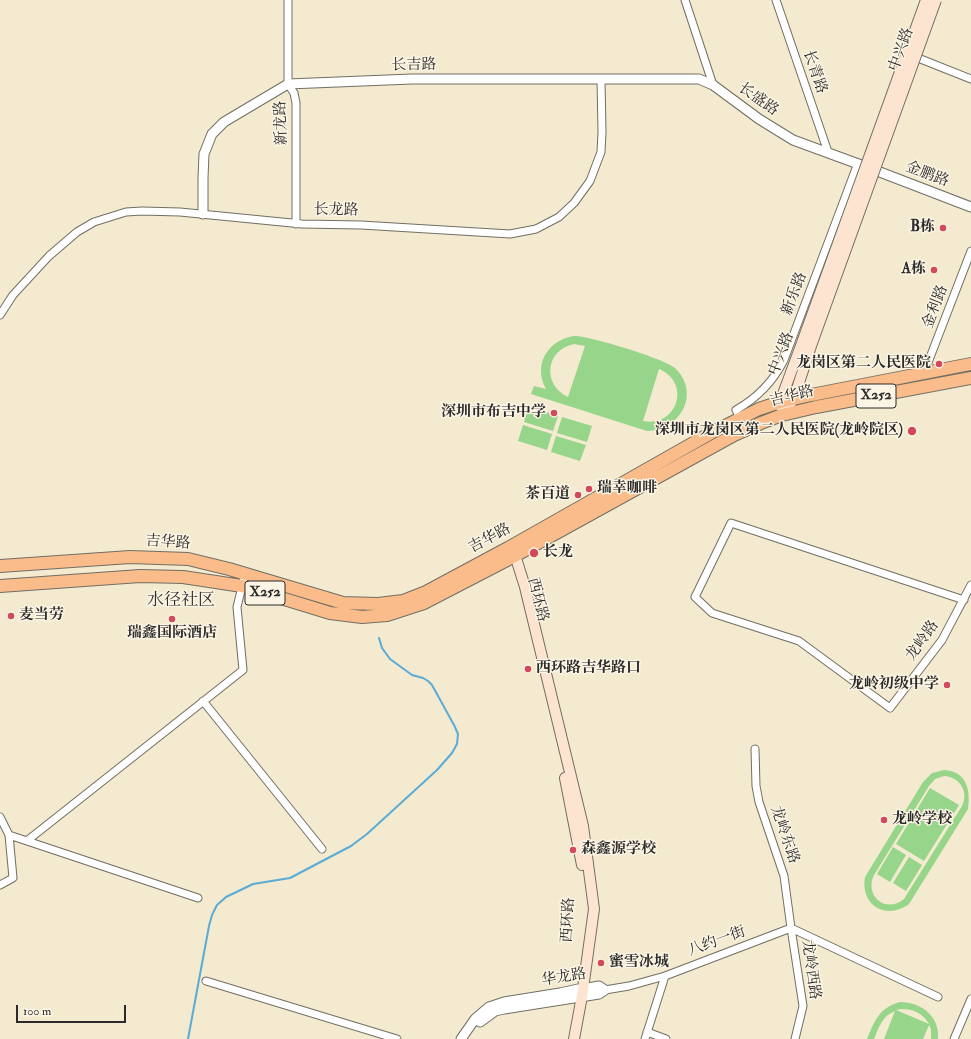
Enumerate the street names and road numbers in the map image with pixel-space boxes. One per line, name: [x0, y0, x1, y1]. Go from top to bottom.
street label: 中兴路: [886, 26, 918, 74]
street label: 长青路: [798, 48, 830, 96]
street label: 长吉路: [391, 57, 437, 75]
street label: 长盛路: [734, 80, 782, 120]
street label: 新龙路: [272, 100, 292, 146]
street label: 金鹏路: [903, 159, 951, 191]
street label: 长龙路: [313, 202, 359, 220]
street label: 新乐路: [779, 270, 811, 318]
street label: 金利路: [920, 283, 952, 331]
street label: 中兴路: [766, 330, 798, 378]
street label: 吉华路: [768, 383, 816, 411]
road number: X252: [856, 384, 896, 408]
street label: 吉华路: [466, 520, 514, 558]
street label: 吉华路: [145, 532, 191, 554]
street label: 西环路: [523, 576, 551, 624]
road number: X252: [245, 581, 285, 605]
street label: 龙岭路: [903, 617, 943, 665]
street label: 龙岭东路: [766, 804, 802, 866]
street label: 西环路: [559, 897, 579, 943]
street label: 八约一街: [686, 923, 748, 961]
street label: 龙岭西路: [797, 939, 823, 1001]
street label: 华龙路: [540, 966, 588, 990]

